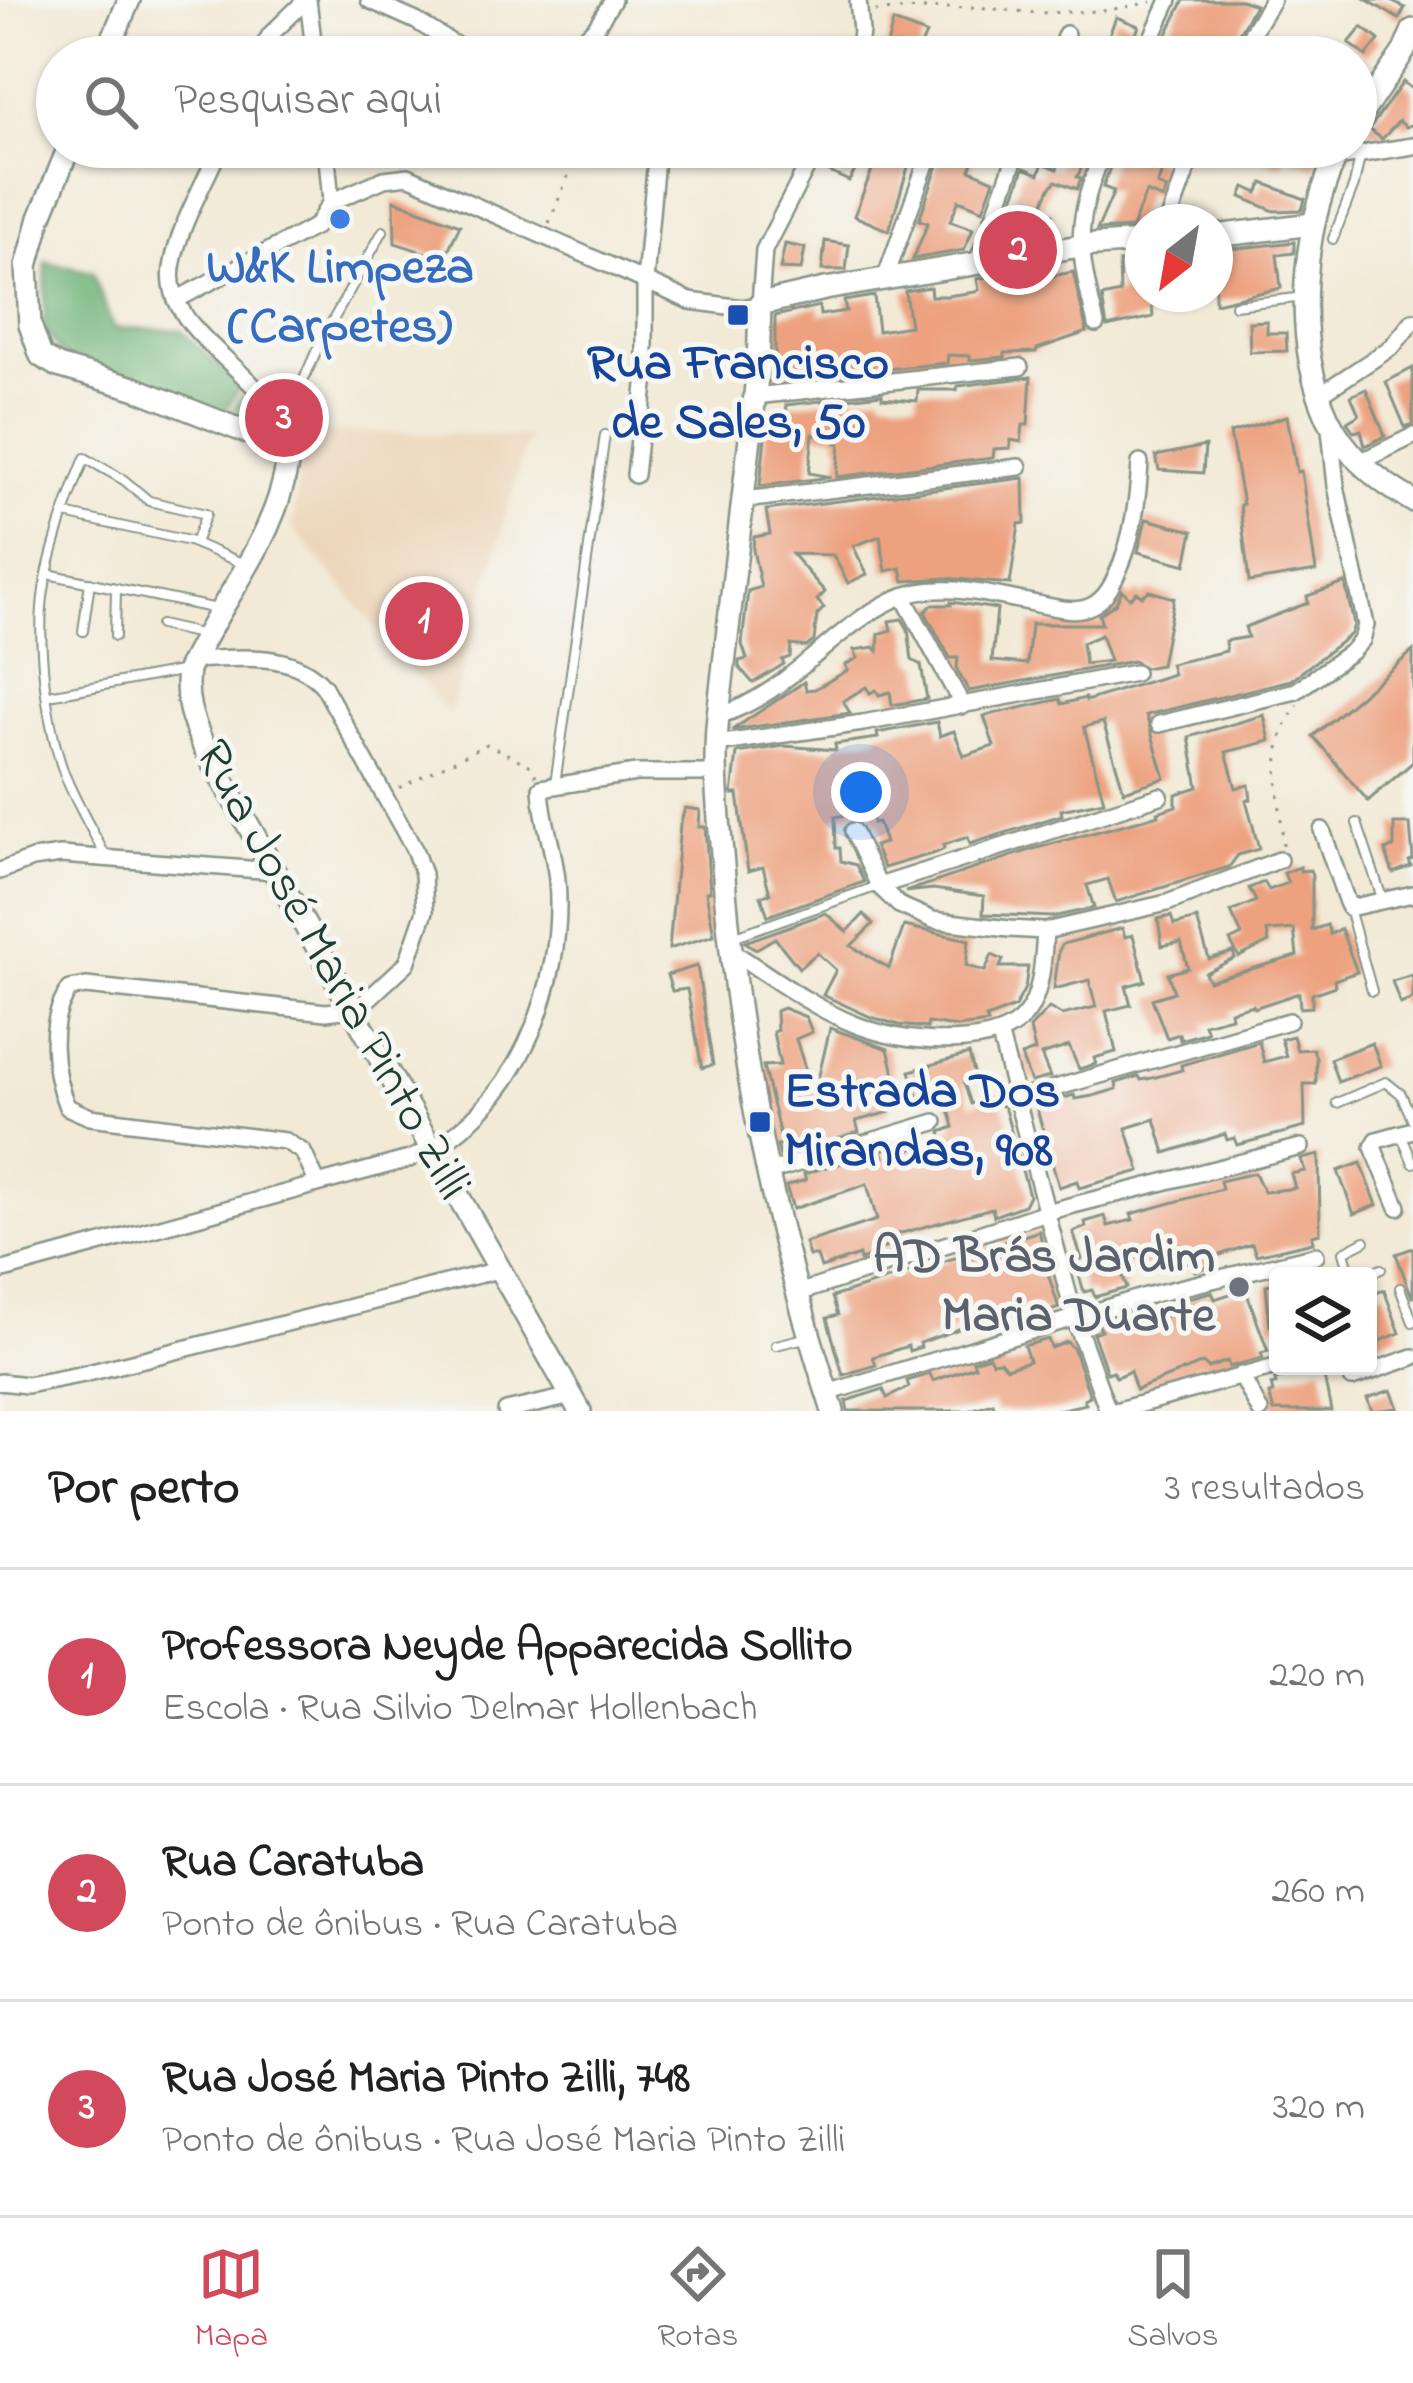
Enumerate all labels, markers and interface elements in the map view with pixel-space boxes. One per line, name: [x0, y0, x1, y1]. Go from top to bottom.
search box: [36, 36, 1377, 168]
icon: search: [78, 69, 144, 135]
text: Pesquisar aqui: [174, 69, 442, 135]
north arrow: [1125, 204, 1233, 312]
pin: 2: [979, 205, 1057, 295]
marker: W&K Limpeza (Carpetes): [327, 206, 353, 232]
place label: W&K Limpeza (Carpetes): [206, 232, 474, 366]
marker: Rua Francisco de Sales, 50: [725, 302, 751, 328]
place label: Rua Francisco de Sales, 50: [587, 328, 889, 462]
pin: 3: [245, 373, 323, 463]
pin: 1: [385, 576, 463, 666]
street label: Rua José Maria Pinto Zilli: [173, 727, 489, 1215]
your location: [831, 762, 891, 822]
place label: Estrada Dos Mirandas, 908: [784, 1056, 1060, 1190]
marker: Estrada Dos Mirandas, 908: [747, 1109, 773, 1135]
place label: AD Brás Jardim Maria Duarte: [873, 1221, 1216, 1355]
map controls: [1269, 1267, 1377, 1375]
button: layers: [1269, 1267, 1377, 1375]
marker: AD Brás Jardim Maria Duarte: [1226, 1274, 1252, 1300]
text: Por perto: [48, 1452, 240, 1527]
text: 3 resultados: [1165, 1461, 1365, 1518]
text: Professora Neyde Apparecida Sollito: [162, 1615, 853, 1681]
text: 1: [81, 1648, 93, 1705]
text: 220 m: [1269, 1648, 1365, 1705]
text: Escola · Rua Silvio Delmar Hollenbach: [162, 1681, 758, 1738]
text: Rua Caratuba: [162, 1831, 424, 1897]
text: 2: [77, 1864, 97, 1921]
text: 260 m: [1272, 1864, 1365, 1921]
text: Ponto de ônibus · Rua Caratuba: [162, 1897, 678, 1954]
text: Rua José Maria Pinto Zilli, 748: [162, 2047, 690, 2113]
text: 3: [79, 2080, 95, 2137]
text: 320 m: [1273, 2080, 1365, 2137]
text: Ponto de ônibus · Rua José Maria Pinto Zilli: [162, 2113, 846, 2170]
tab: Mapa: [195, 2241, 268, 2361]
tab: Rotas: [657, 2241, 738, 2361]
tab: Salvos: [1127, 2241, 1219, 2361]

